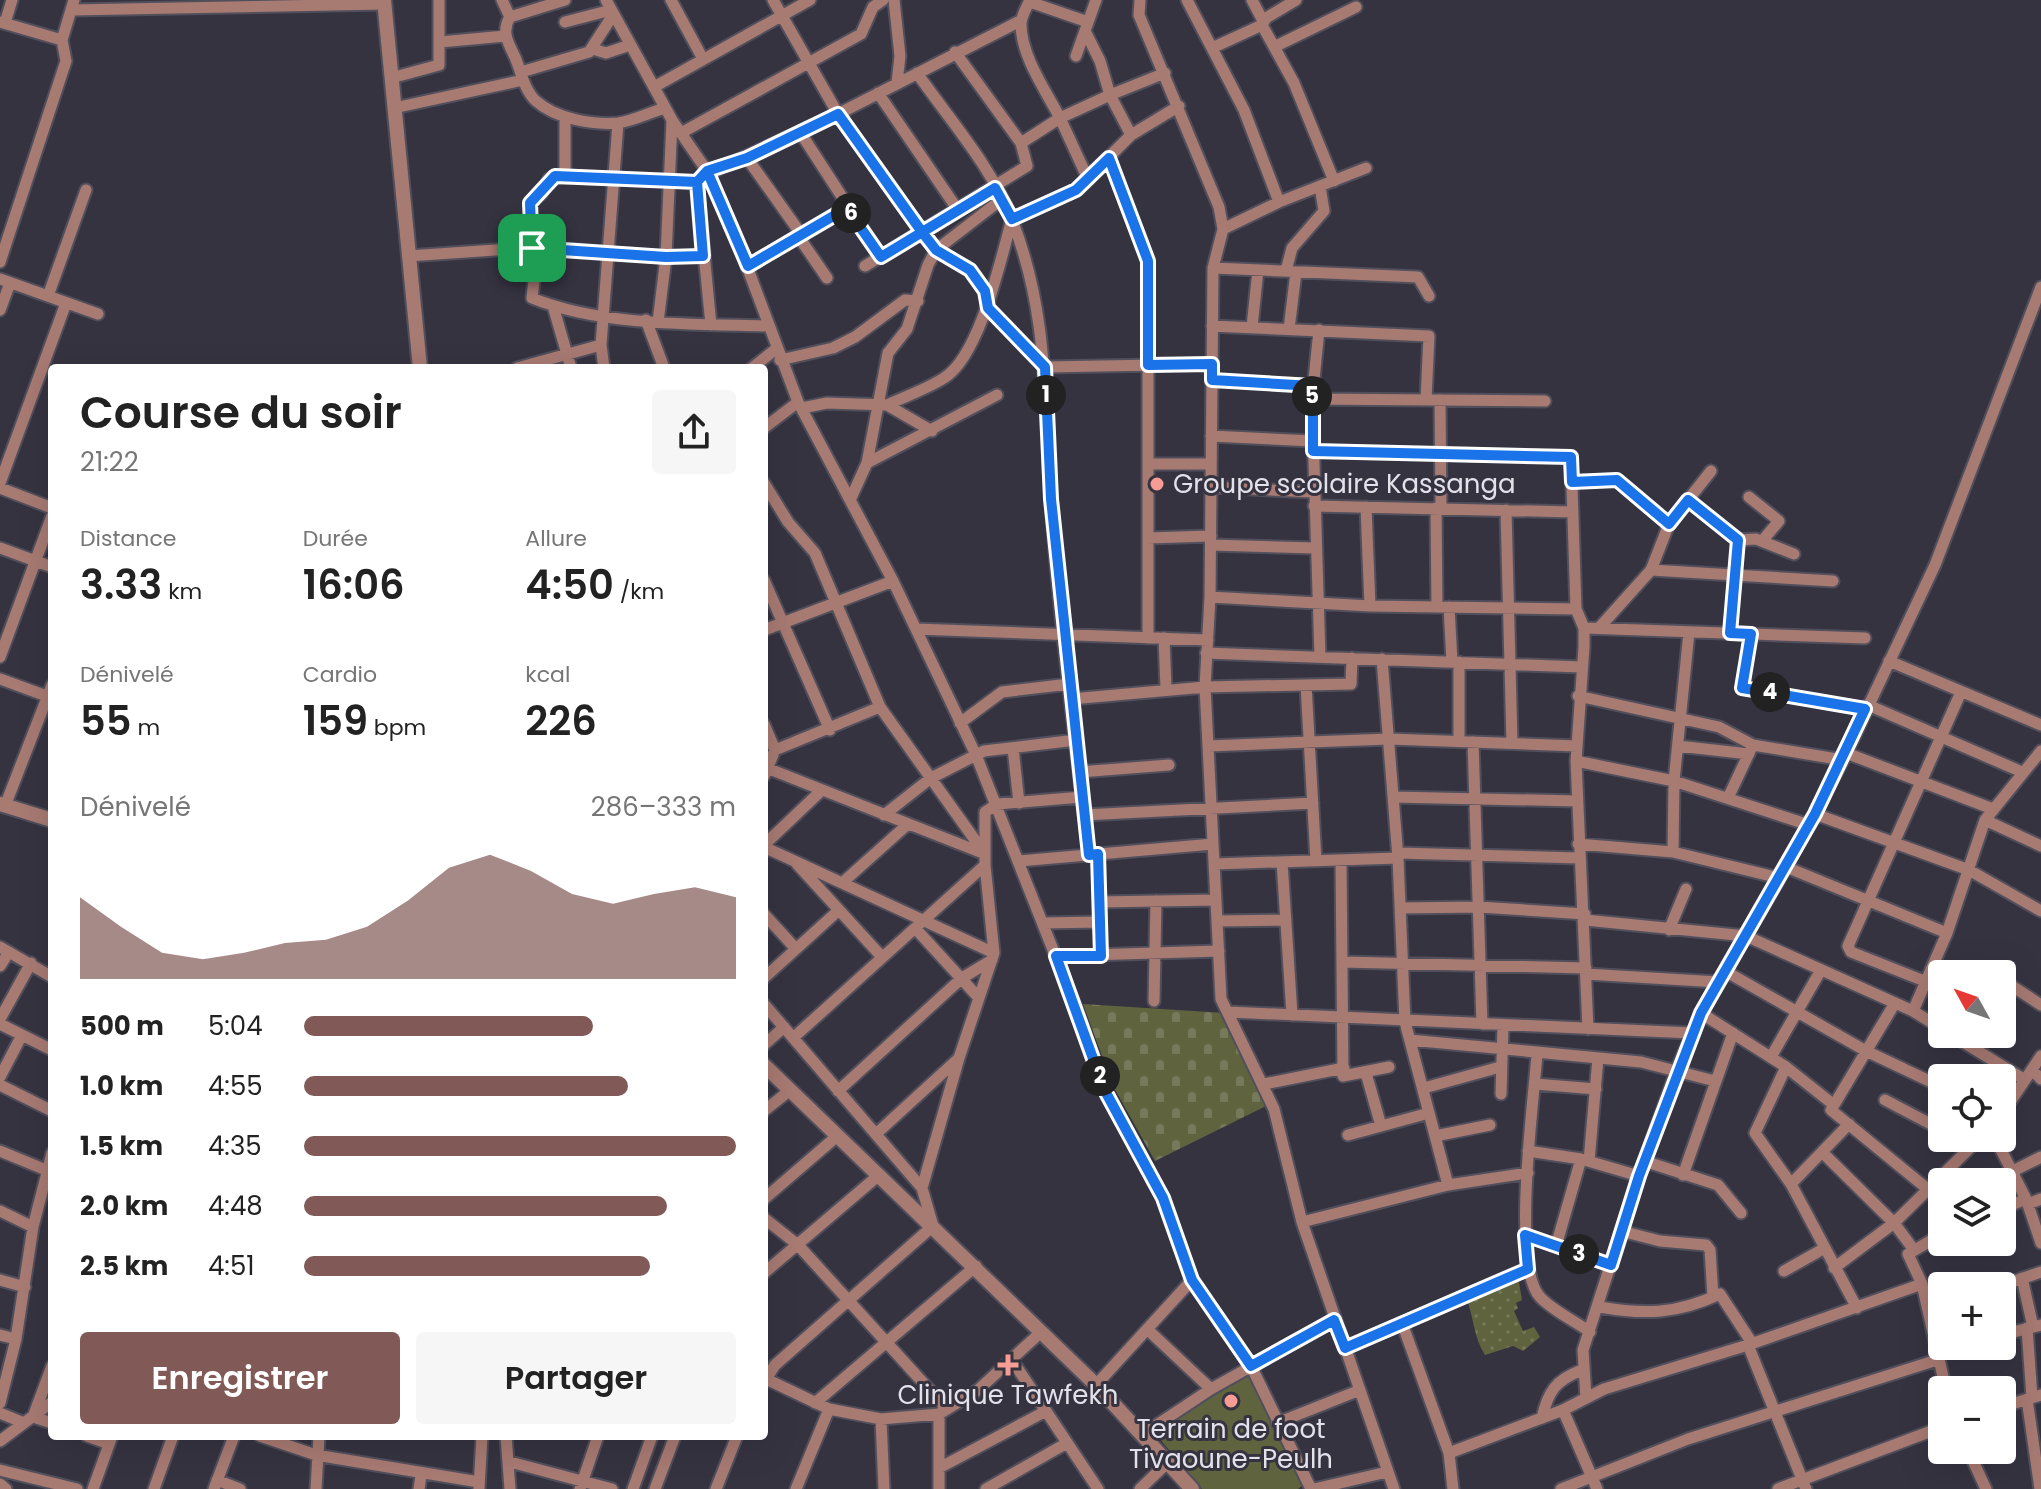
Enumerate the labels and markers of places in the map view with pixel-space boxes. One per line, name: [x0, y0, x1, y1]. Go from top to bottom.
pin: 6: [831, 193, 871, 233]
pin: [498, 214, 566, 282]
pin: 1: [1026, 375, 1066, 415]
pin: 5: [1292, 376, 1332, 416]
place label: Groupe scolaire Kassanga: [1173, 466, 1516, 502]
marker: Groupe scolaire Kassanga: [1148, 475, 1166, 493]
pin: 4: [1750, 672, 1790, 712]
pin: 2: [1080, 1056, 1120, 1096]
pin: 3: [1559, 1234, 1599, 1274]
marker: Clinique Tawfekh: [997, 1354, 1019, 1376]
place label: Clinique Tawfekh: [898, 1377, 1118, 1413]
marker: Terrain de foot Tivaoune-Peulh: [1222, 1392, 1240, 1410]
place label: Terrain de foot Tivaoune-Peulh: [1129, 1411, 1333, 1477]

